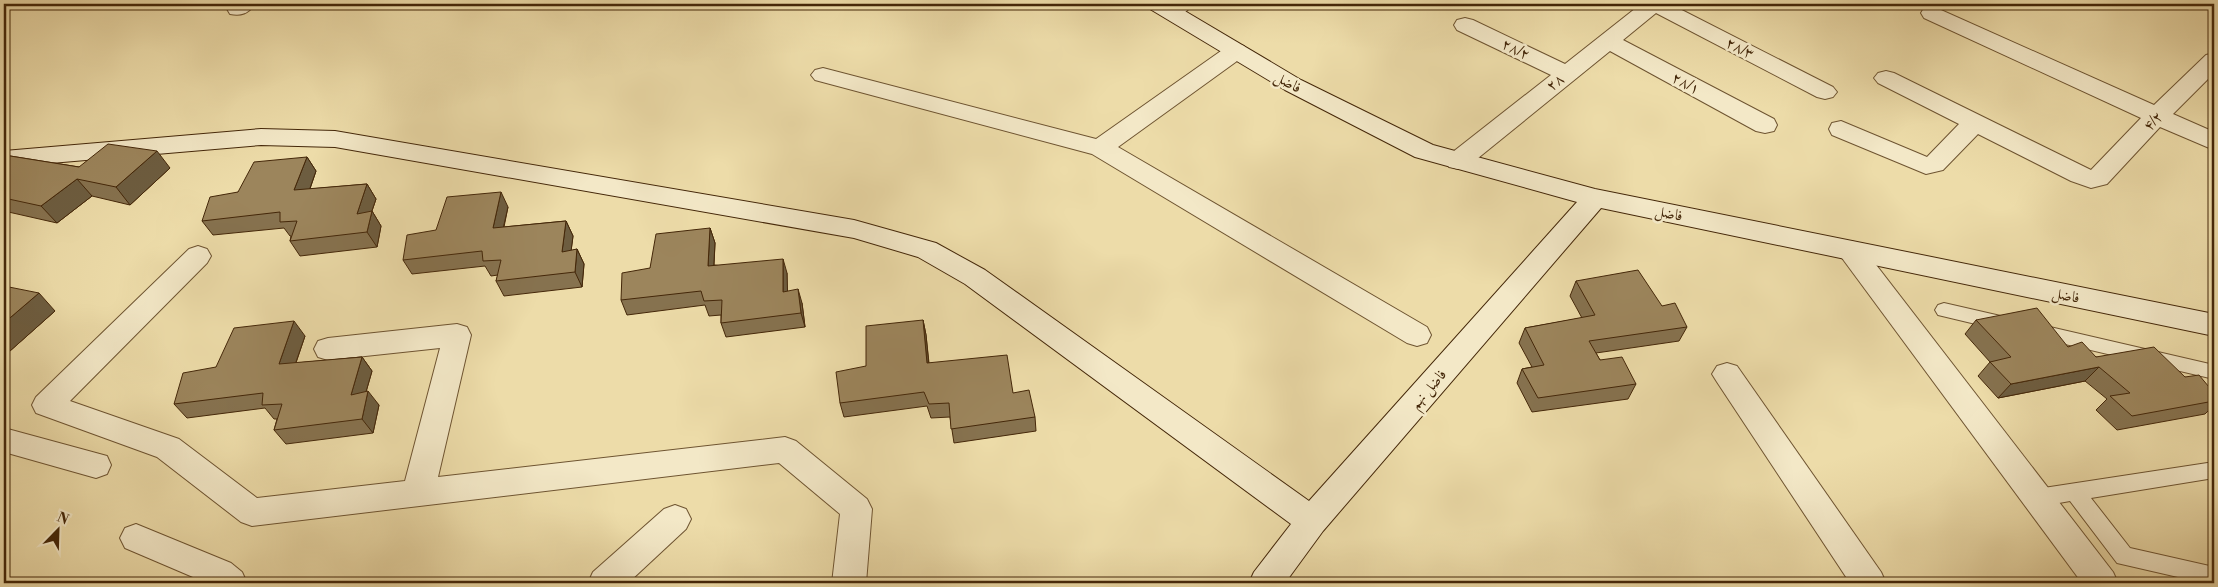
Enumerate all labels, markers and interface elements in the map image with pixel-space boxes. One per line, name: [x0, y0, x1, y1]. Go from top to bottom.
street label: ۲۸/۳: [1722, 33, 1757, 64]
street label: ۲۸/۲: [1498, 35, 1533, 64]
street label: فاضل: [1270, 67, 1305, 98]
street label: ۲۸/۱: [1668, 68, 1703, 99]
street label: ۲۸: [1543, 69, 1568, 95]
street label: ۴/۲: [2139, 107, 2167, 135]
street label: فاضل: [1653, 201, 1685, 227]
street label: فاضل: [2050, 283, 2082, 309]
street label: فاضل نهم: [1406, 365, 1454, 416]
north arrow: [32, 504, 82, 554]
text: N: [54, 509, 71, 529]

